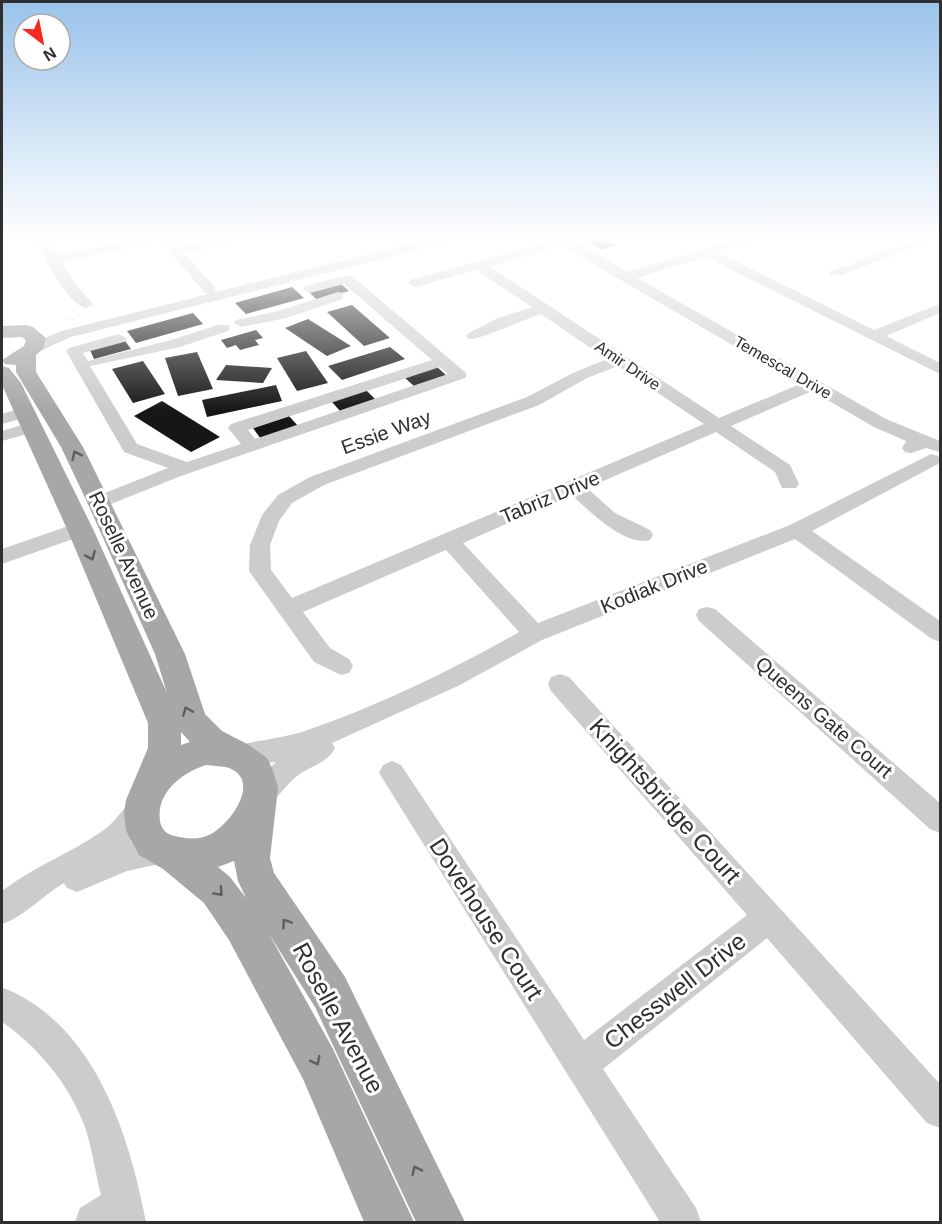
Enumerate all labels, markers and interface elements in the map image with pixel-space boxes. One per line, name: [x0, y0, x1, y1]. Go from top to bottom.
north arrow: [12, 12, 72, 72]
text: N: [40, 44, 59, 65]
street label: Temescal Drive: [731, 333, 834, 402]
street label: Amir Drive: [592, 337, 664, 393]
street label: Essie Way: [338, 406, 434, 458]
one-way arrow: [72, 451, 84, 462]
street label: Tabriz Drive: [497, 466, 603, 528]
street label: Roselle Avenue: [85, 488, 163, 622]
one-way arrow: [84, 550, 96, 561]
street label: Kodiak Drive: [597, 555, 711, 617]
street label: Queens Gate Court: [751, 652, 897, 782]
one-way arrow: [182, 706, 194, 717]
street label: Knightsbridge Court: [584, 713, 747, 889]
street label: Dovehouse Court: [424, 833, 549, 1005]
one-way arrow: [212, 886, 223, 896]
one-way arrow: [282, 919, 293, 930]
street label: Chesswell Drive: [599, 927, 751, 1054]
street label: Roselle Avenue: [287, 938, 389, 1098]
one-way arrow: [309, 1055, 320, 1065]
one-way arrow: [411, 1165, 423, 1176]

